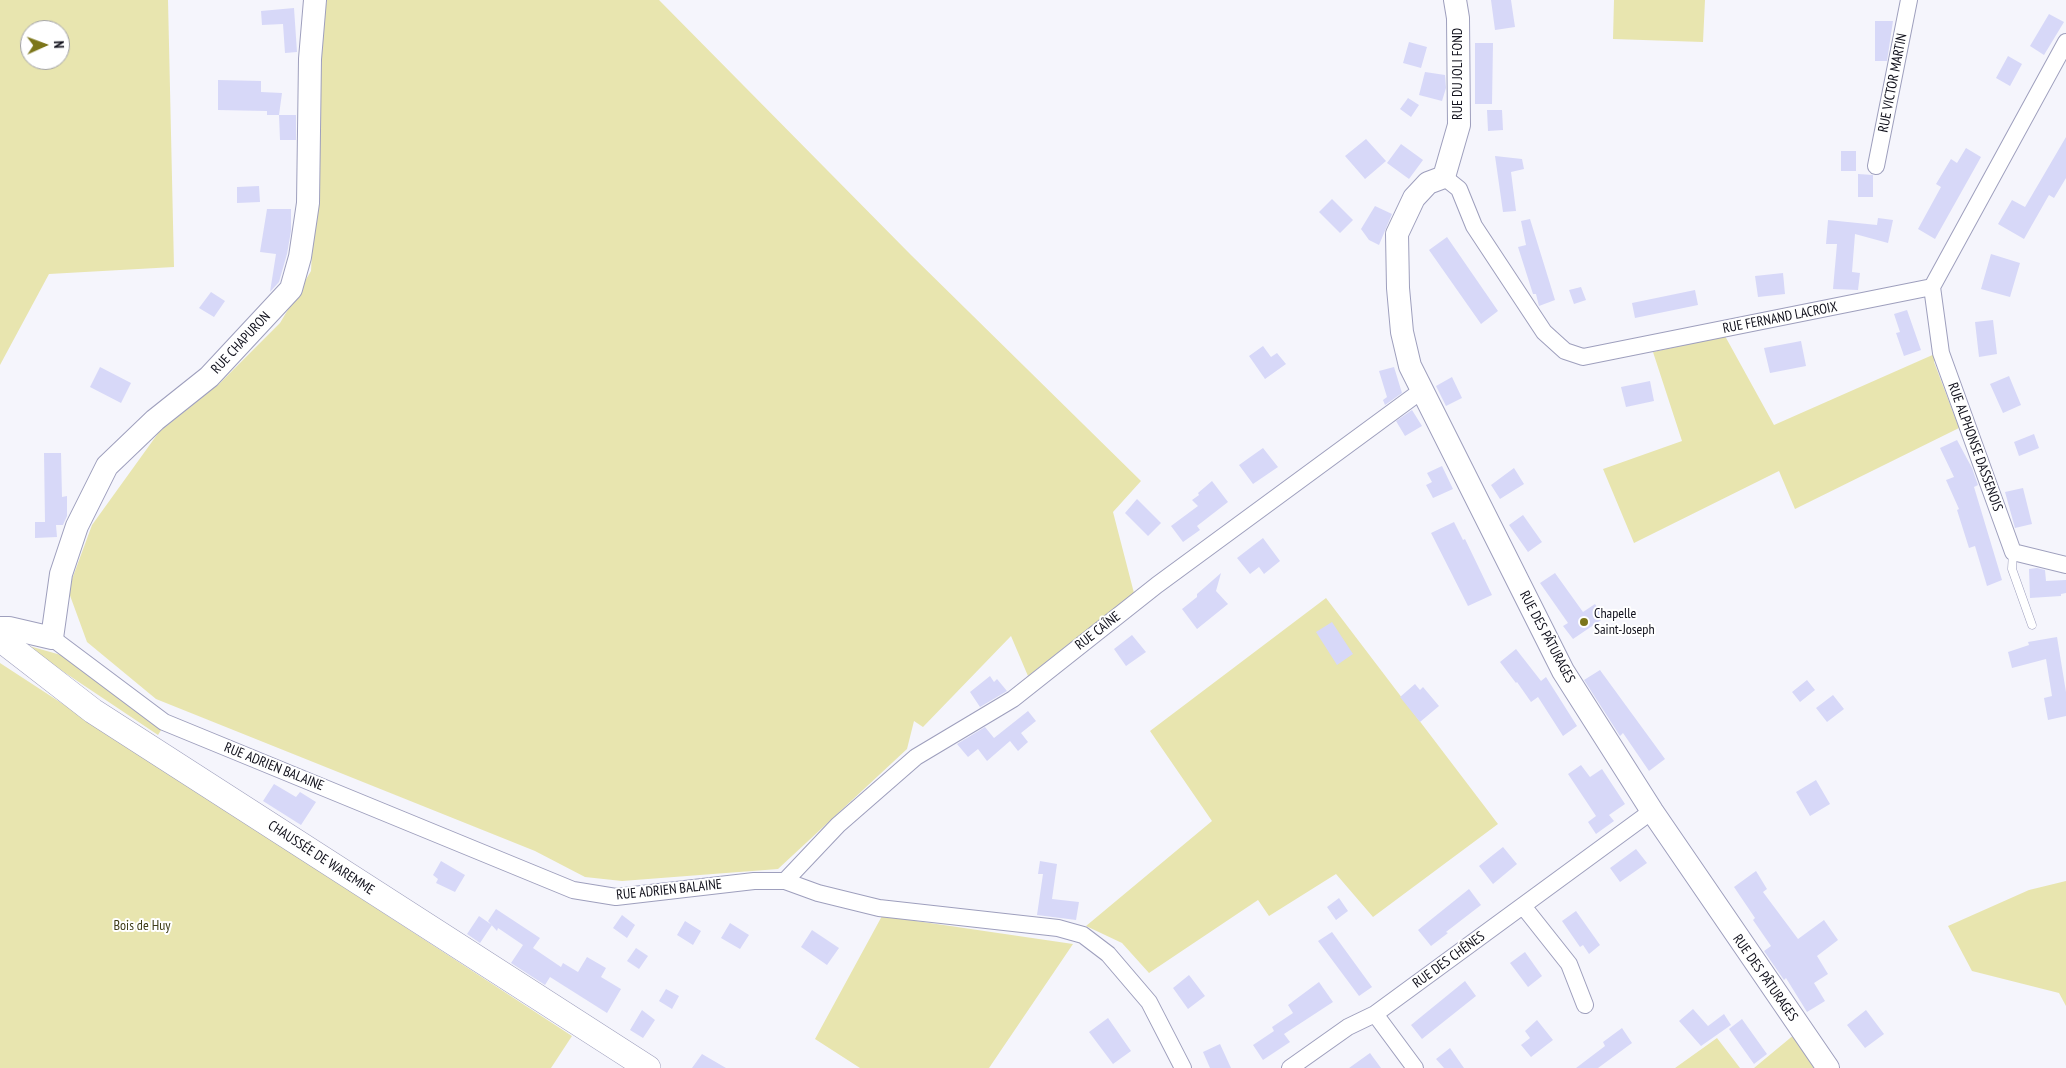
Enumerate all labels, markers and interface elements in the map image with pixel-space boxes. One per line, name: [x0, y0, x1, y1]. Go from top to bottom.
north arrow: [20, 20, 70, 70]
street label: RUE DU JOLI FOND: [1450, 28, 1466, 120]
street label: RUE VICTOR MARTIN: [1875, 32, 1911, 134]
text: N: [50, 40, 68, 49]
street label: RUE FERNAND LACROIX: [1721, 299, 1839, 337]
street label: RUE CHAPURON: [208, 308, 274, 378]
street label: RUE ALPHONSE DASSENOIS: [1944, 380, 2006, 514]
street label: RUE DES PÂTURAGES: [1516, 588, 1578, 686]
place label: Chapelle Saint-Joseph: [1594, 606, 1655, 638]
street label: RUE CAÎNE: [1072, 608, 1124, 654]
marker: Chapelle Saint-Joseph: [1578, 616, 1590, 628]
street label: RUE ADRIEN BALAINE: [222, 739, 326, 795]
street label: CHAUSSÉE DE WAREMME: [265, 817, 377, 899]
street label: RUE ADRIEN BALAINE: [615, 876, 723, 904]
park label: Bois de Huy: [113, 918, 171, 934]
street label: RUE DES CHÊNES: [1410, 928, 1488, 992]
street label: RUE DES PÂTURAGES: [1729, 931, 1801, 1025]

